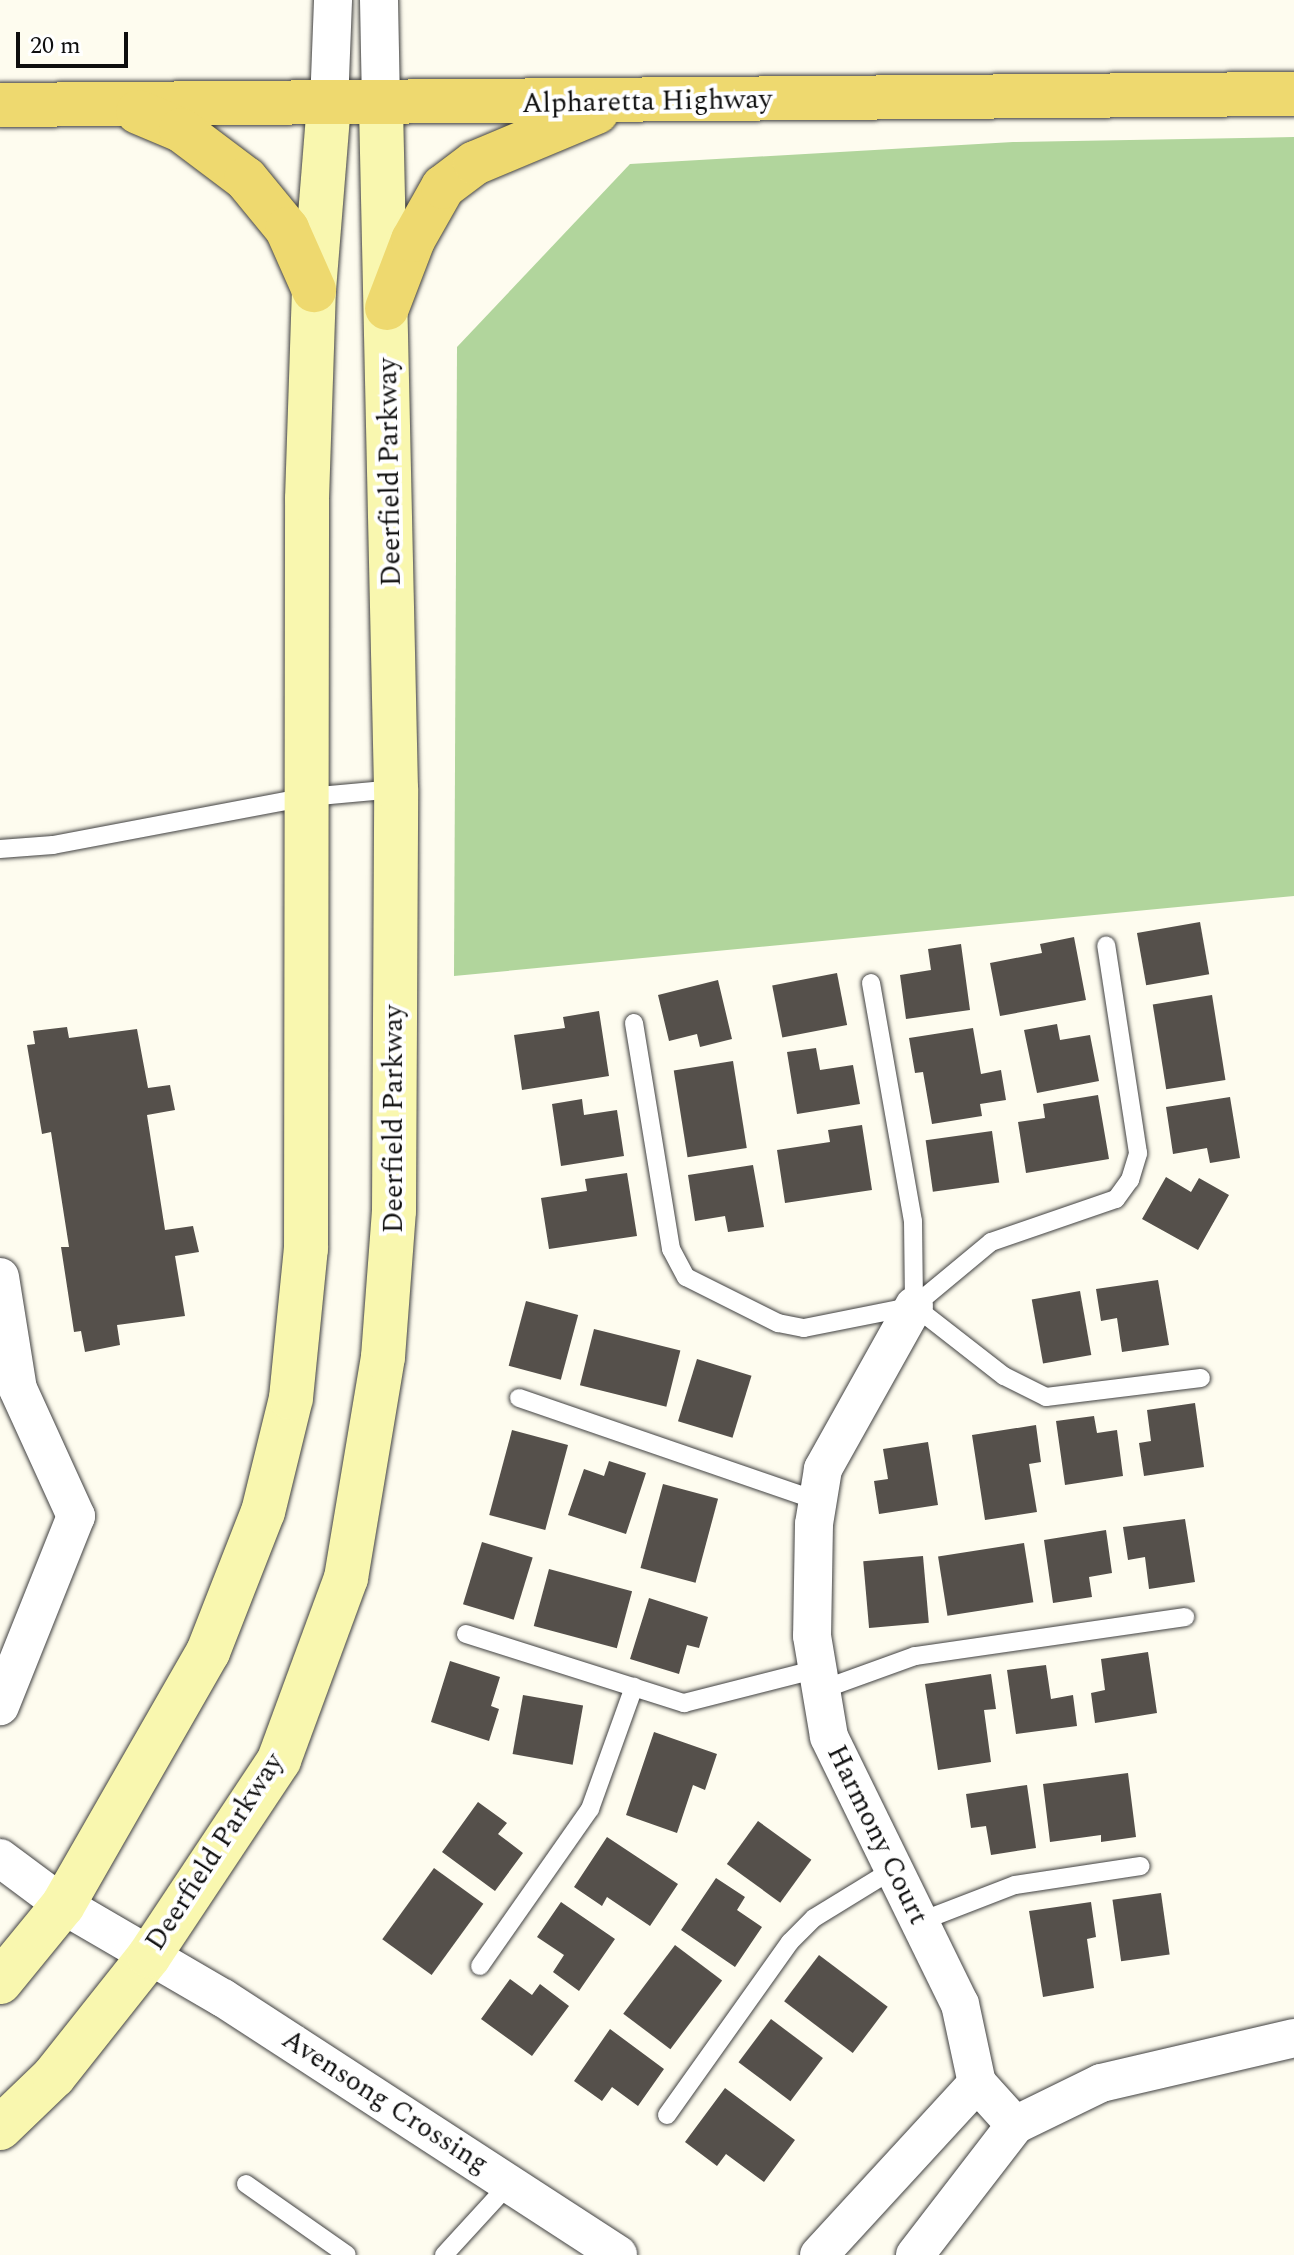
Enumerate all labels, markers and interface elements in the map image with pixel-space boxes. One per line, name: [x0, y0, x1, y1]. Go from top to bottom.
scale bar: [20, 16, 132, 66]
text: 20 m: [30, 28, 81, 64]
street label: Alpharetta Highway: [522, 83, 772, 121]
street label: Deerfield Parkway: [371, 357, 409, 587]
street label: Deerfield Parkway: [377, 1005, 411, 1233]
street label: Harmony Court: [819, 1740, 935, 1930]
street label: Deerfield Parkway: [139, 1747, 291, 1957]
street label: Avensong Crossing: [275, 2023, 495, 2181]

